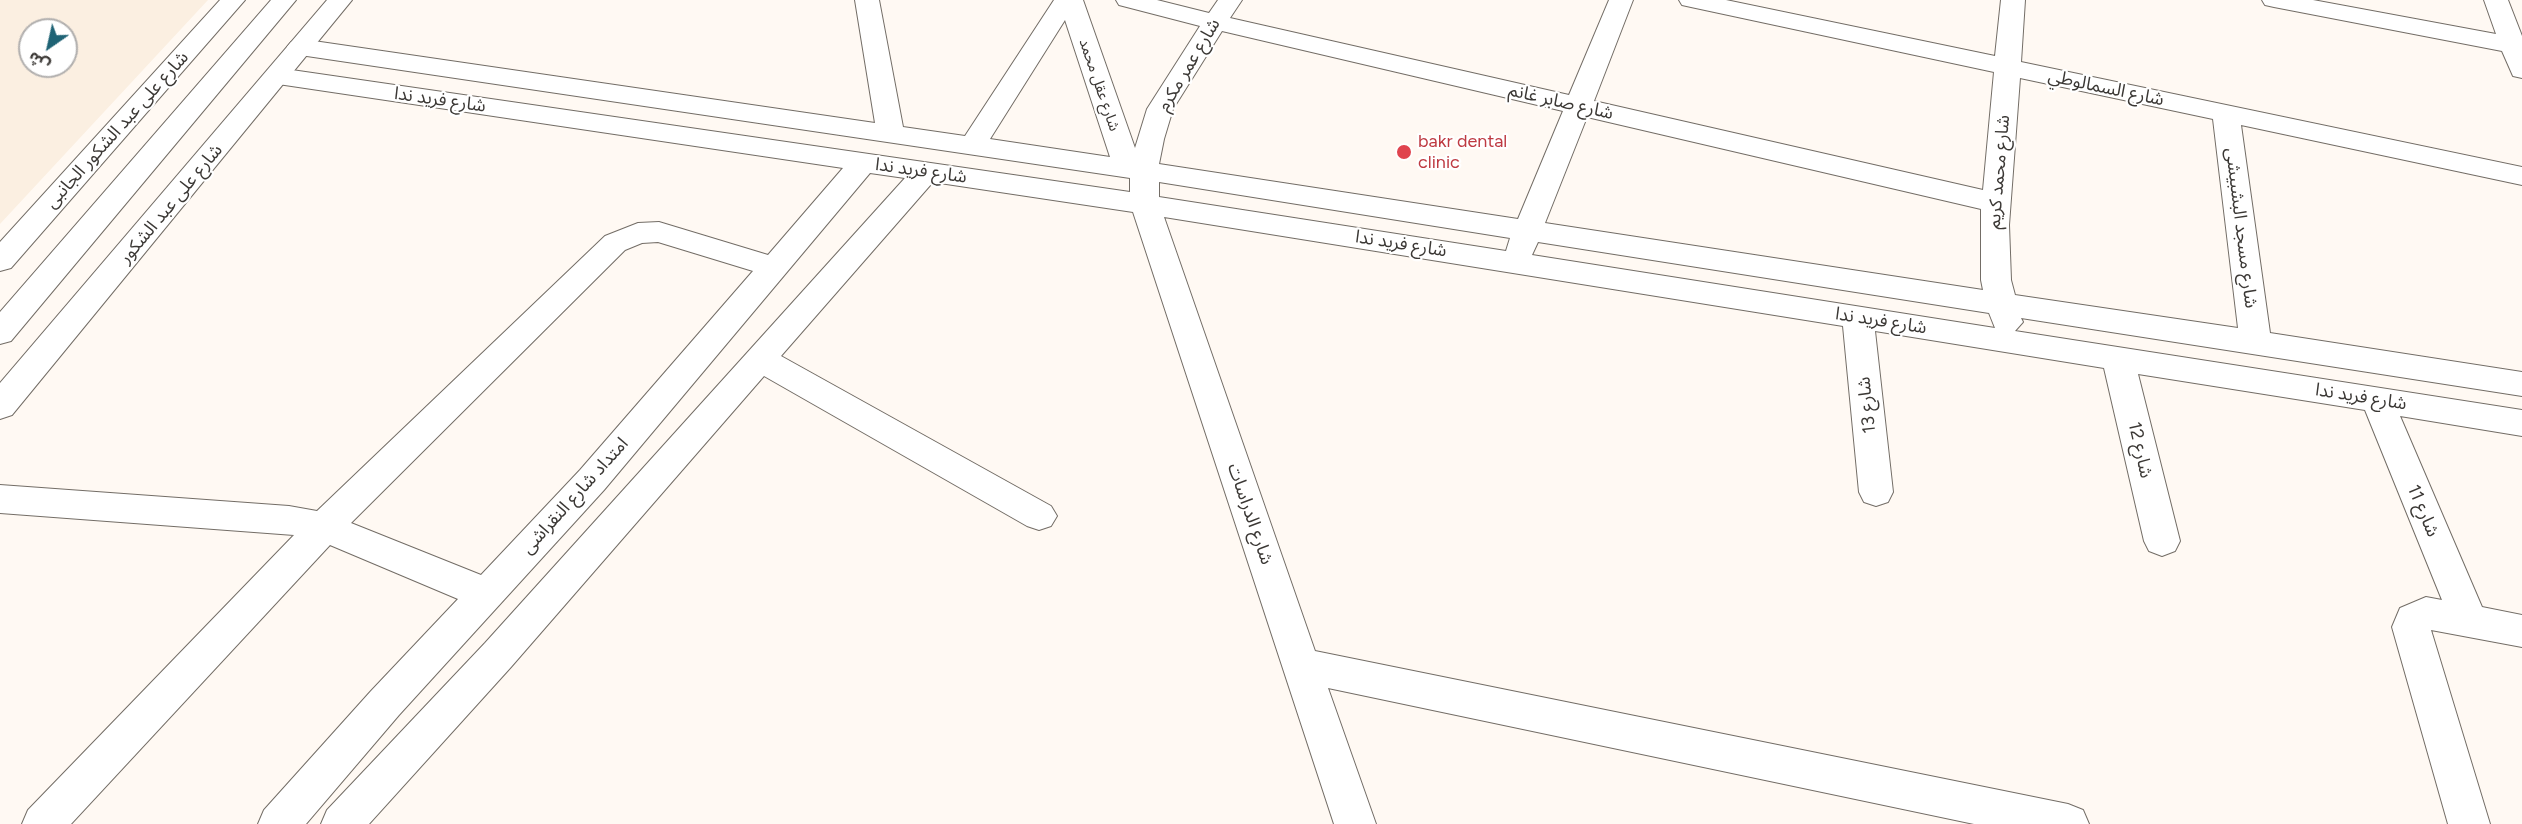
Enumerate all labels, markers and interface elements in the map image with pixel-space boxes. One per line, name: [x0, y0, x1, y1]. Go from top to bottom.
street label: شارع عمر مكرم: [1153, 15, 1225, 115]
north arrow: [18, 18, 78, 78]
street label: شارع عقل محمد: [1075, 36, 1123, 134]
street label: شارع على عبد الشكور الجانبى: [41, 47, 193, 213]
text: ش: [24, 48, 53, 76]
street label: شارع السمالوطي: [2046, 65, 2166, 111]
street label: شارع صابر غانم: [1507, 79, 1615, 125]
street label: شارع فريد ندا: [393, 83, 487, 117]
street label: شارع محمد كريم: [1983, 114, 2015, 230]
place label: bakr dental clinic: [1418, 131, 1507, 174]
street label: شارع على عبد الشكور: [115, 140, 227, 268]
marker: bakr dental clinic: [1395, 143, 1413, 161]
street label: شارع مسجد البشبيشى: [2220, 146, 2262, 310]
street label: شارع فريد ندا: [874, 154, 968, 188]
street label: شارع فريد ندا: [1354, 226, 1448, 262]
street label: شارع فريد ندا: [1834, 303, 1928, 339]
street label: شارع 13: [1853, 376, 1881, 434]
street label: شارع فريد ندا: [2314, 379, 2408, 415]
street label: شارع 12: [2123, 420, 2157, 480]
street label: امتداد شارع النقراشى: [517, 433, 633, 559]
street label: شارع الدراسات: [1223, 460, 1277, 568]
street label: شارع 11: [2402, 482, 2444, 540]

